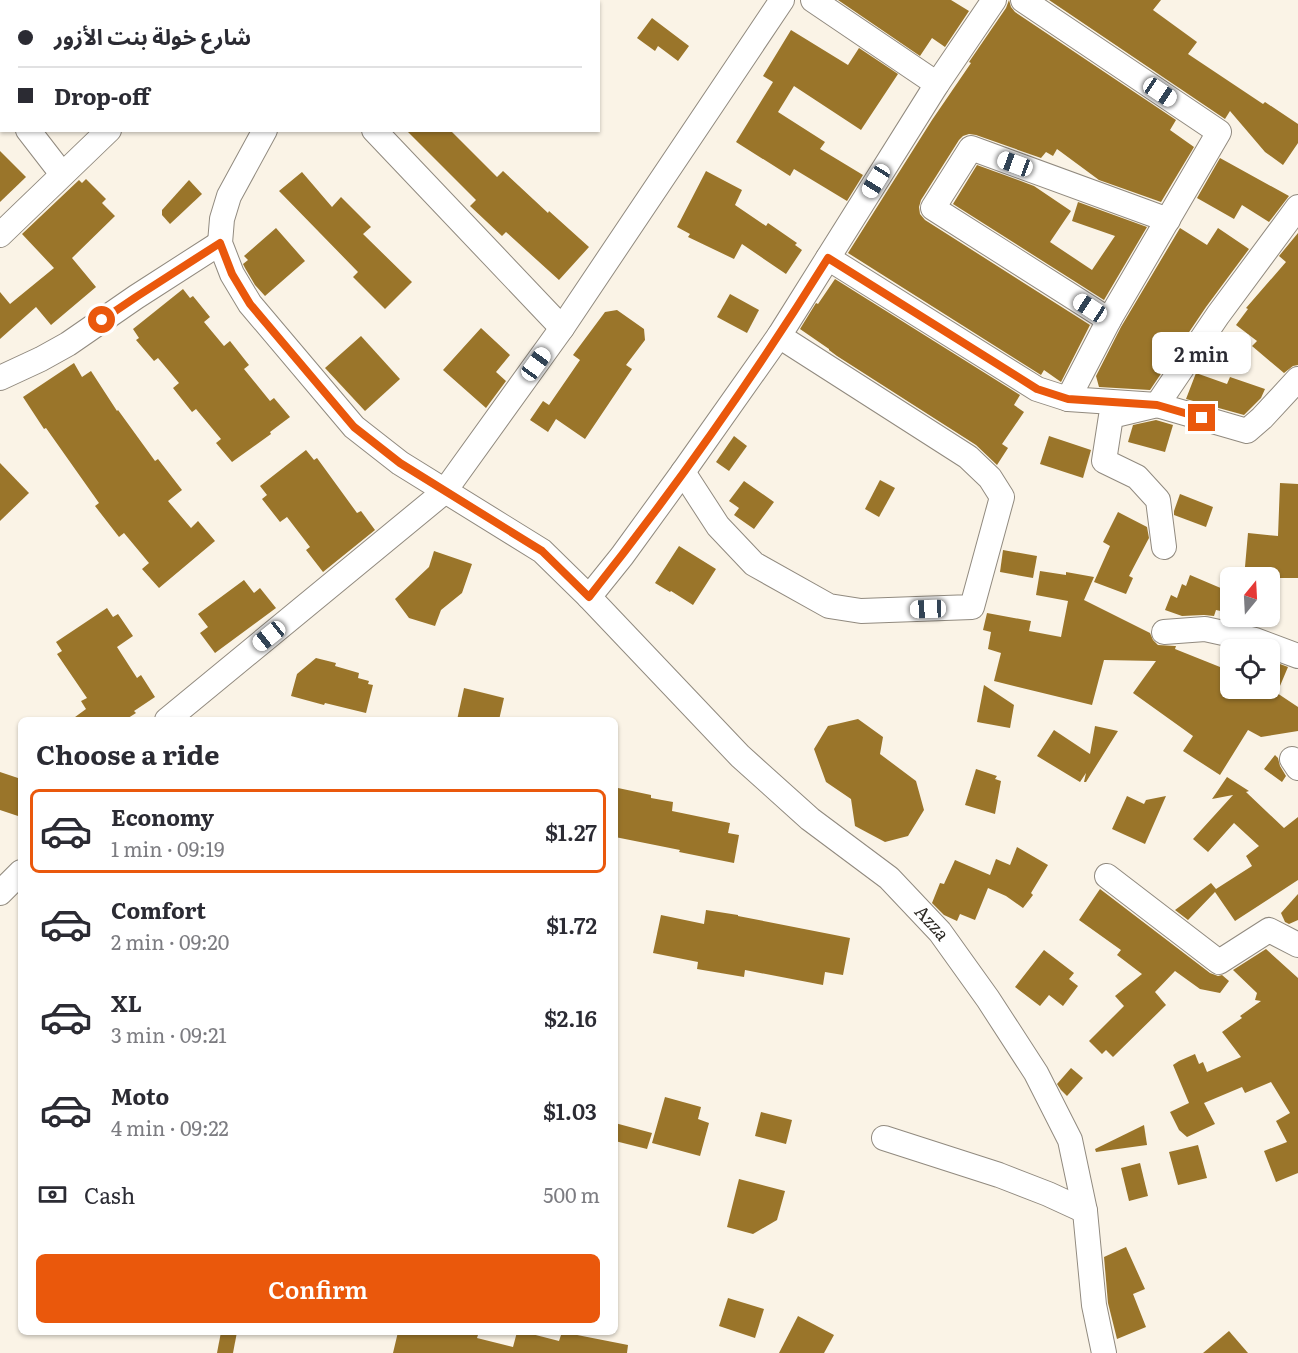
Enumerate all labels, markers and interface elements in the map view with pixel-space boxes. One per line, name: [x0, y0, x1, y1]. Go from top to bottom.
text: شارع خولة بنت الأزور: [54, 19, 251, 52]
car: [1140, 74, 1180, 110]
text: Drop-off: [54, 79, 150, 112]
car: [995, 149, 1035, 179]
car: [859, 161, 893, 201]
car: [1070, 291, 1110, 325]
route start: [88, 306, 115, 333]
callout: 2 min: [1152, 331, 1252, 373]
text: 2 min: [1174, 338, 1229, 368]
car: [518, 344, 554, 384]
route end: [1188, 404, 1215, 431]
north arrow: [1220, 567, 1280, 627]
map controls: [1220, 567, 1280, 699]
car: [910, 599, 946, 619]
car: [249, 618, 289, 654]
button: locate: [1220, 639, 1280, 699]
text: Choose a ride: [36, 733, 219, 773]
text: Economy: [111, 800, 214, 833]
icon: car: [39, 804, 93, 858]
text: $1.27: [545, 815, 597, 848]
text: 1 min · 09:19: [111, 833, 224, 863]
text: Comfort: [111, 893, 206, 926]
icon: car: [39, 897, 93, 951]
street label: Azza: [909, 898, 957, 946]
text: $1.72: [546, 908, 597, 941]
text: 2 min · 09:20: [111, 926, 229, 956]
text: XL: [111, 986, 142, 1019]
icon: car: [39, 990, 93, 1044]
text: $2.16: [544, 1001, 597, 1034]
text: 3 min · 09:21: [111, 1019, 227, 1049]
text: Moto: [111, 1079, 169, 1112]
icon: car: [39, 1083, 93, 1137]
text: $1.03: [543, 1094, 597, 1127]
text: 4 min · 09:22: [111, 1112, 229, 1142]
icon: cash: [36, 1178, 69, 1211]
text: Cash: [84, 1178, 135, 1211]
text: 500 m: [543, 1179, 600, 1209]
button: Confirm: [36, 1254, 600, 1323]

